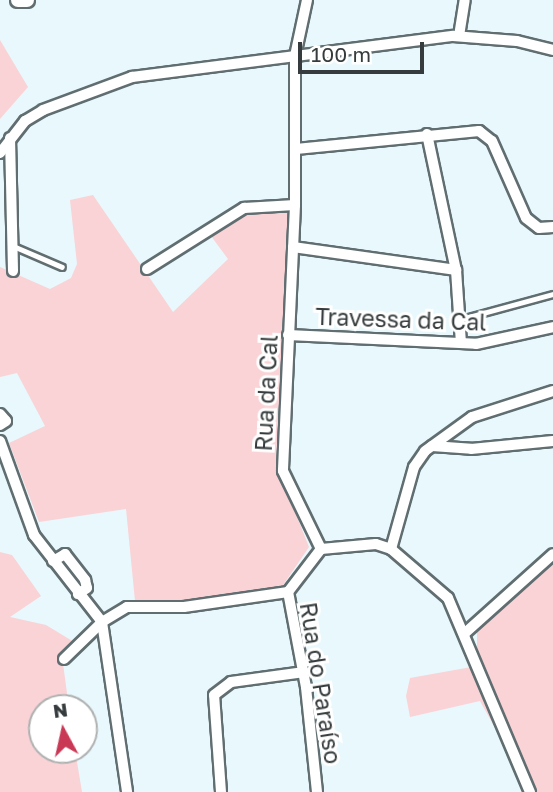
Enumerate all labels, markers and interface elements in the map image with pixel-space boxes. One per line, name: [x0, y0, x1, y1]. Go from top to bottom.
scale bar: [301, 28, 427, 72]
text: 100 m: [311, 41, 371, 67]
street label: Travessa da Cal: [315, 302, 487, 336]
street label: Rua da Cal: [249, 334, 283, 452]
street label: Rua do Paraíso: [295, 600, 347, 766]
north arrow: [28, 694, 98, 764]
text: N: [52, 697, 69, 722]

